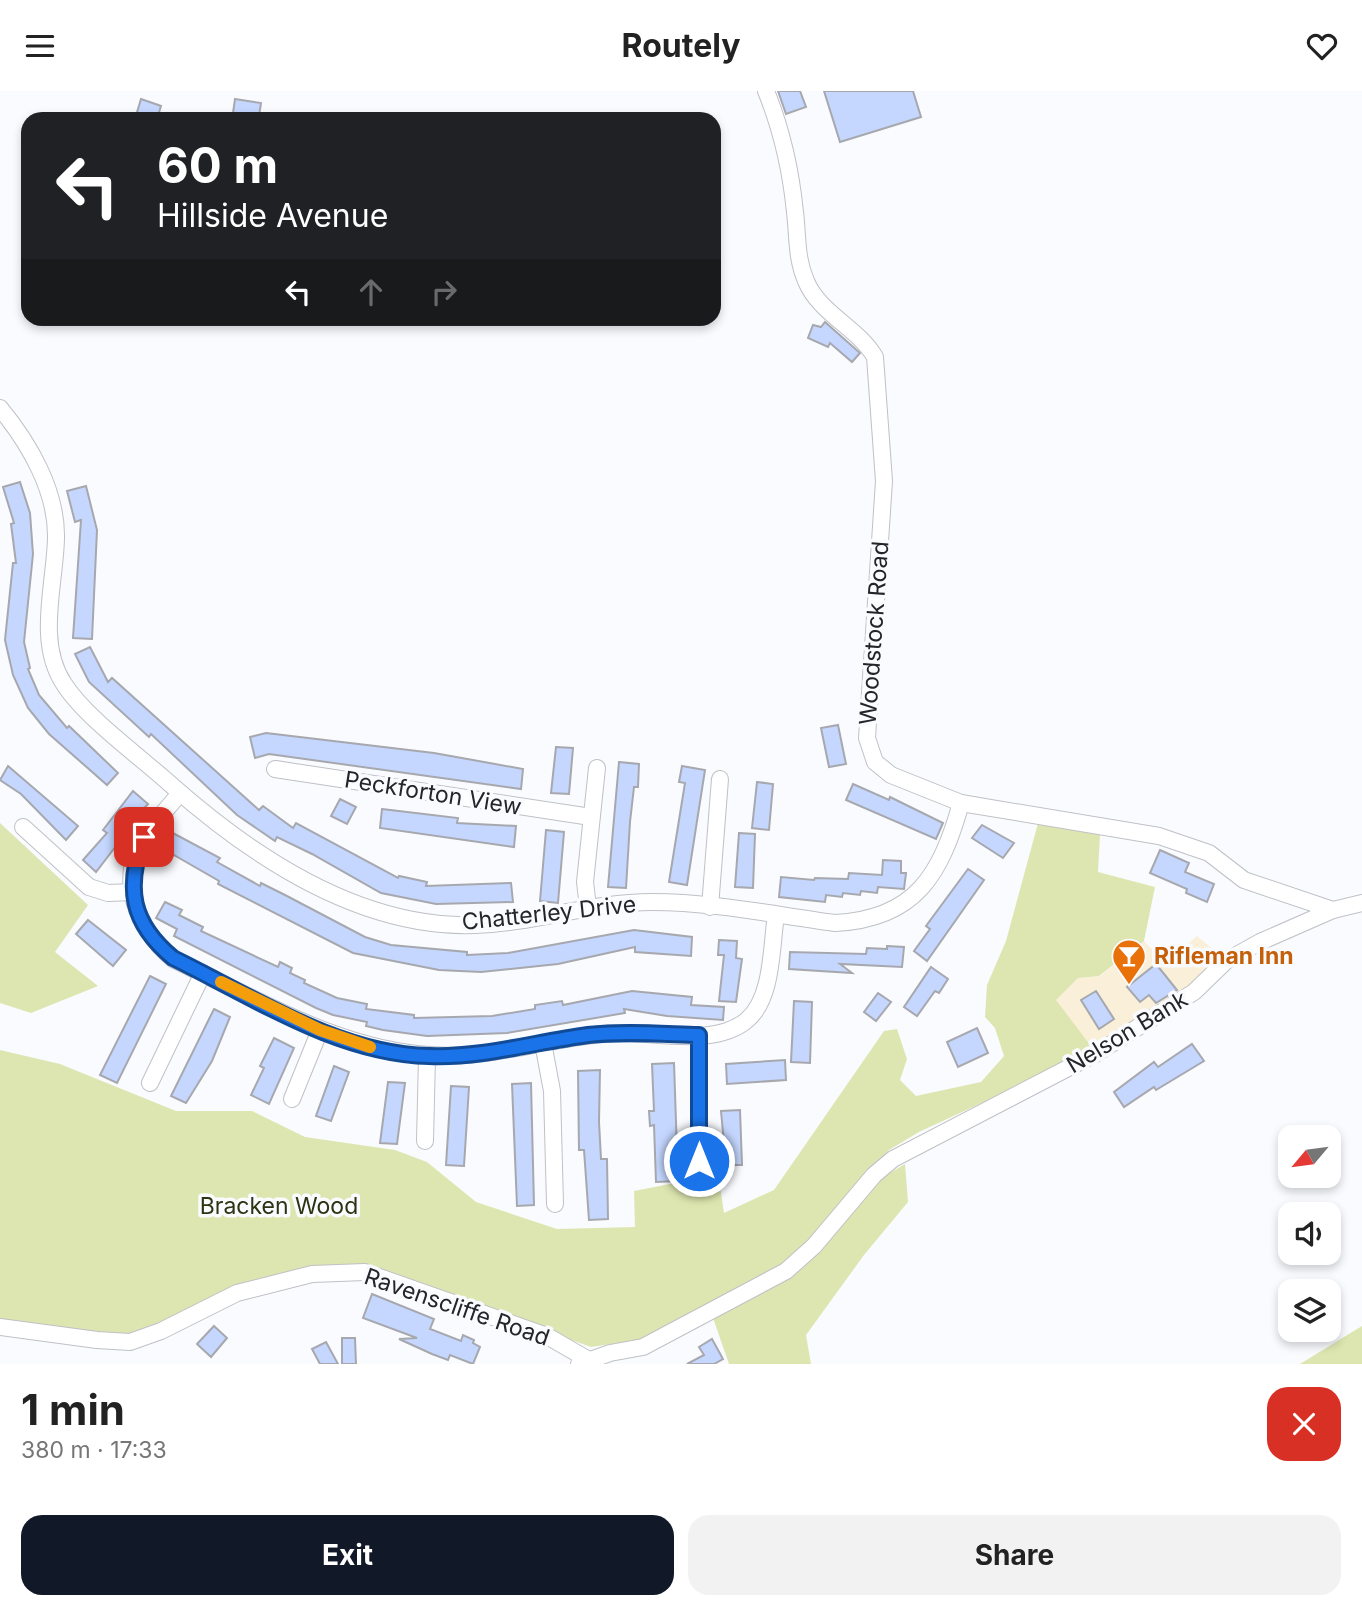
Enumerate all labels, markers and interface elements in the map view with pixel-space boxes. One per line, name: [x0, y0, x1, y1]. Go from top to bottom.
text: Routely: [622, 26, 740, 65]
icon: menu: [21, 27, 59, 65]
icon: heart: [1303, 27, 1341, 65]
text: 60 m: [157, 136, 278, 195]
icon: left: [42, 140, 133, 231]
text: Hillside Avenue: [157, 196, 388, 235]
icon: left: [279, 273, 317, 311]
icon: ahead: [352, 273, 390, 311]
icon: right: [425, 273, 463, 311]
street label: Woodstock Road: [854, 540, 894, 726]
street label: Peckforton View: [343, 765, 524, 821]
pin: [114, 807, 174, 867]
icon: arrive: [125, 818, 163, 856]
street label: Chatterley Drive: [461, 890, 637, 936]
bar icon: Rifleman Inn: [1110, 937, 1148, 986]
place label: Rifleman Inn: [1154, 942, 1294, 970]
street label: Nelson Bank: [1061, 985, 1193, 1079]
position arrow: [662, 1124, 736, 1198]
north arrow: [1278, 1125, 1340, 1188]
map controls: [1278, 1125, 1341, 1342]
park label: Bracken Wood: [200, 1192, 358, 1220]
button: sound: [1278, 1202, 1341, 1265]
street label: Ravenscliffe Road: [361, 1262, 553, 1352]
button: layers: [1278, 1279, 1341, 1342]
text: 1 min: [21, 1384, 125, 1435]
button: close: [1267, 1387, 1341, 1461]
text: 380 m · 17:33: [21, 1436, 167, 1464]
button: Exit: [21, 1515, 674, 1595]
button: Share: [688, 1515, 1341, 1595]

